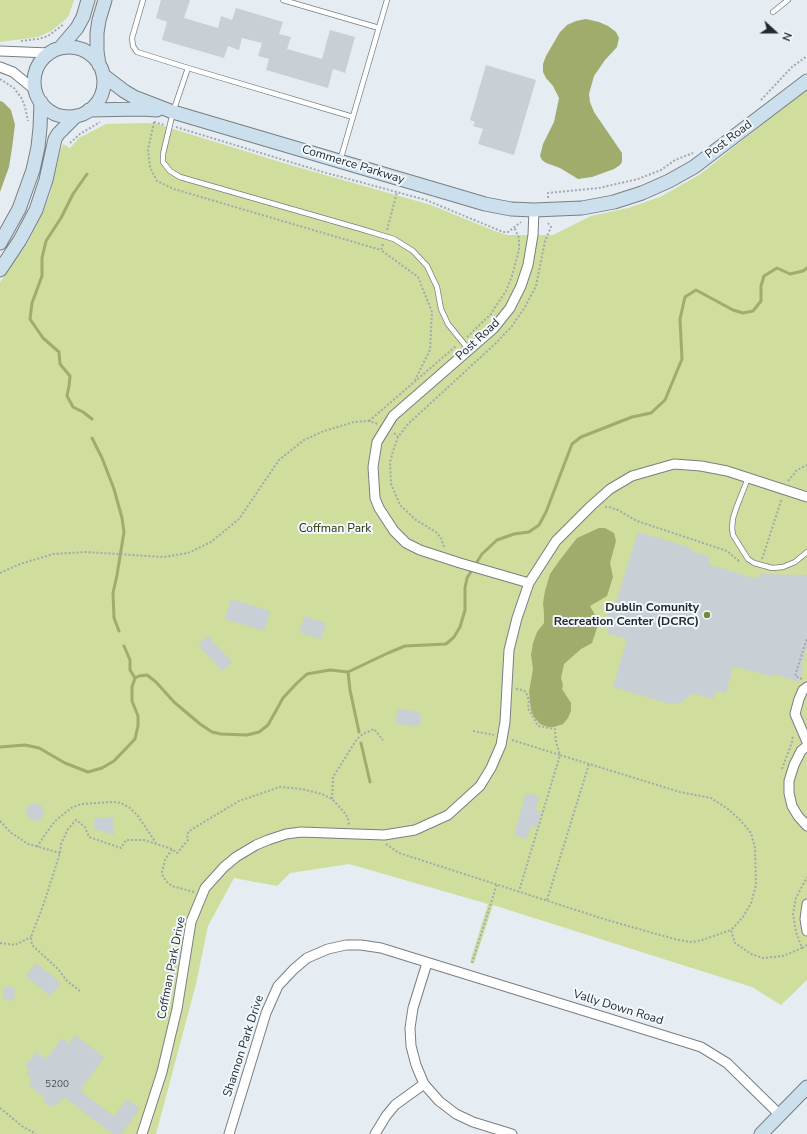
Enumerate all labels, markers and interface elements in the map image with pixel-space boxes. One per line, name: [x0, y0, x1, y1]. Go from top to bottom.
north arrow: [755, 12, 795, 52]
text: N: [778, 30, 795, 43]
street label: Post Road: [703, 118, 755, 162]
street label: Commerce Parkway: [300, 143, 406, 187]
street label: Post Road: [453, 316, 503, 364]
park label: Coffman Park: [299, 522, 371, 536]
place label: Dublin Comunity Recreation Center (DCRC): [554, 601, 699, 629]
marker: Dublin Comunity Recreation Center (DCRC): [702, 610, 712, 620]
street label: Coffman Park Drive: [155, 916, 189, 1020]
street label: Vally Down Road: [571, 987, 665, 1029]
street label: Shannon Park Drive: [221, 993, 267, 1099]
house number: 5200: [45, 1079, 69, 1091]

